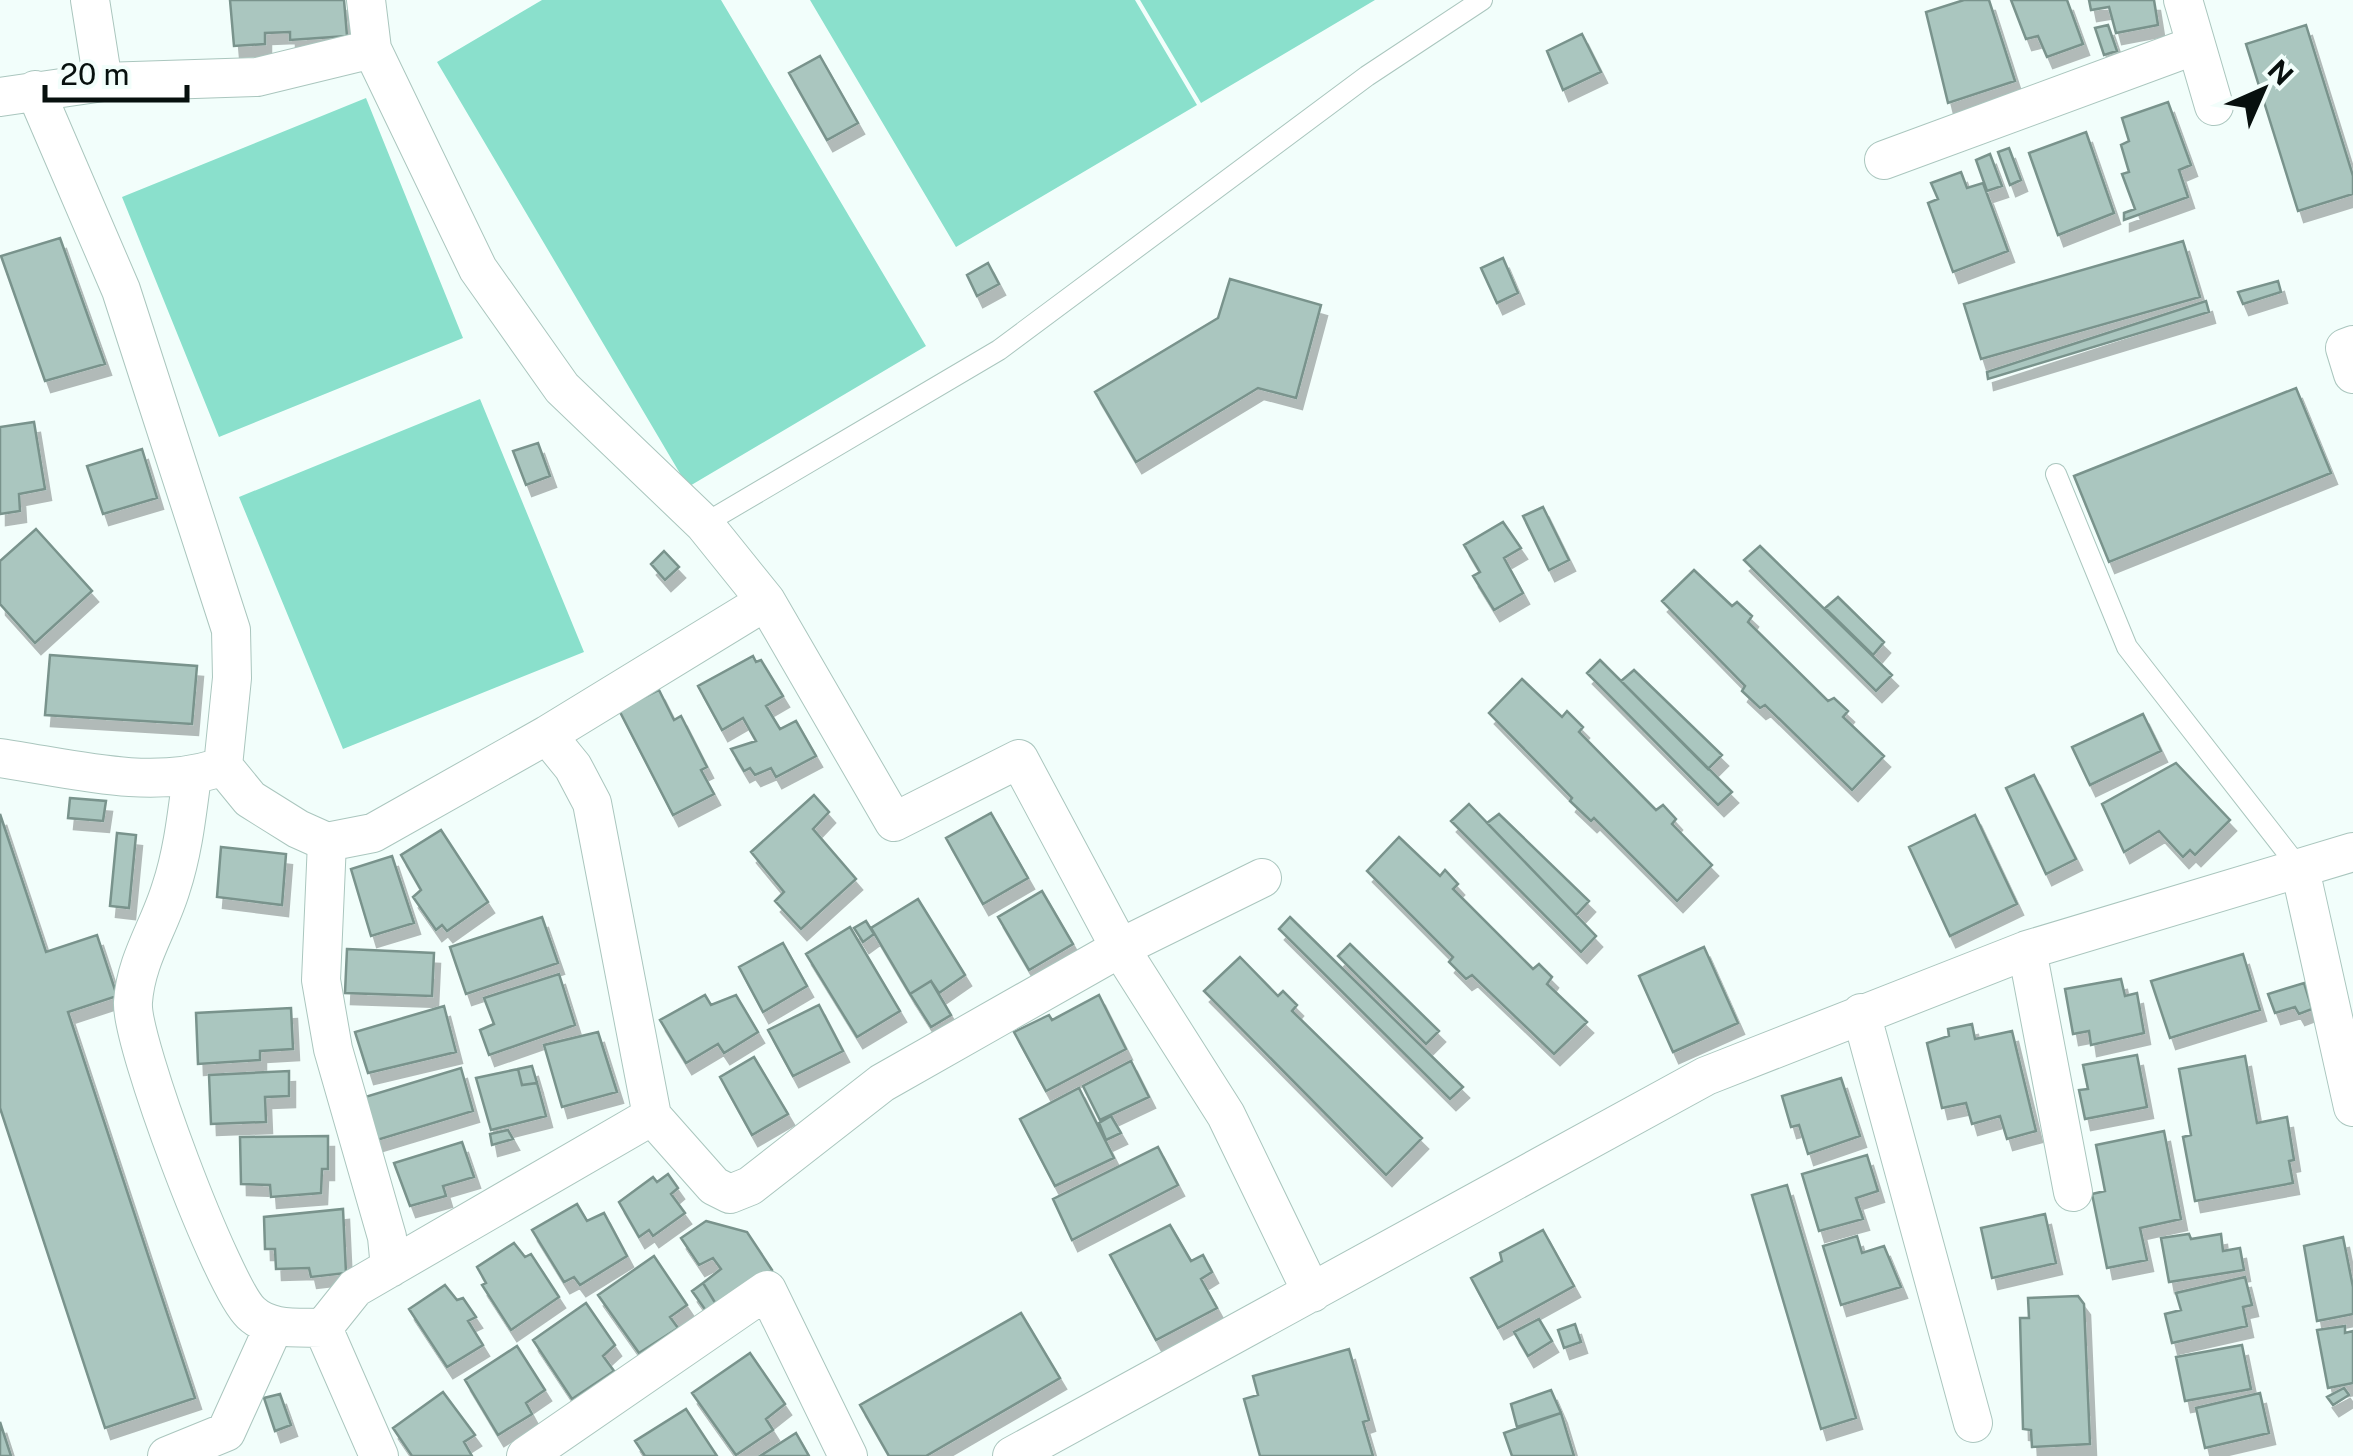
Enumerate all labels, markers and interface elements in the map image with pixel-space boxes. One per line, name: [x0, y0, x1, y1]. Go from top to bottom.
scale bar: [45, 40, 188, 102]
north arrow: [2213, 40, 2313, 140]
text: N: [2262, 53, 2300, 91]
text: 20 m: [60, 56, 129, 92]

